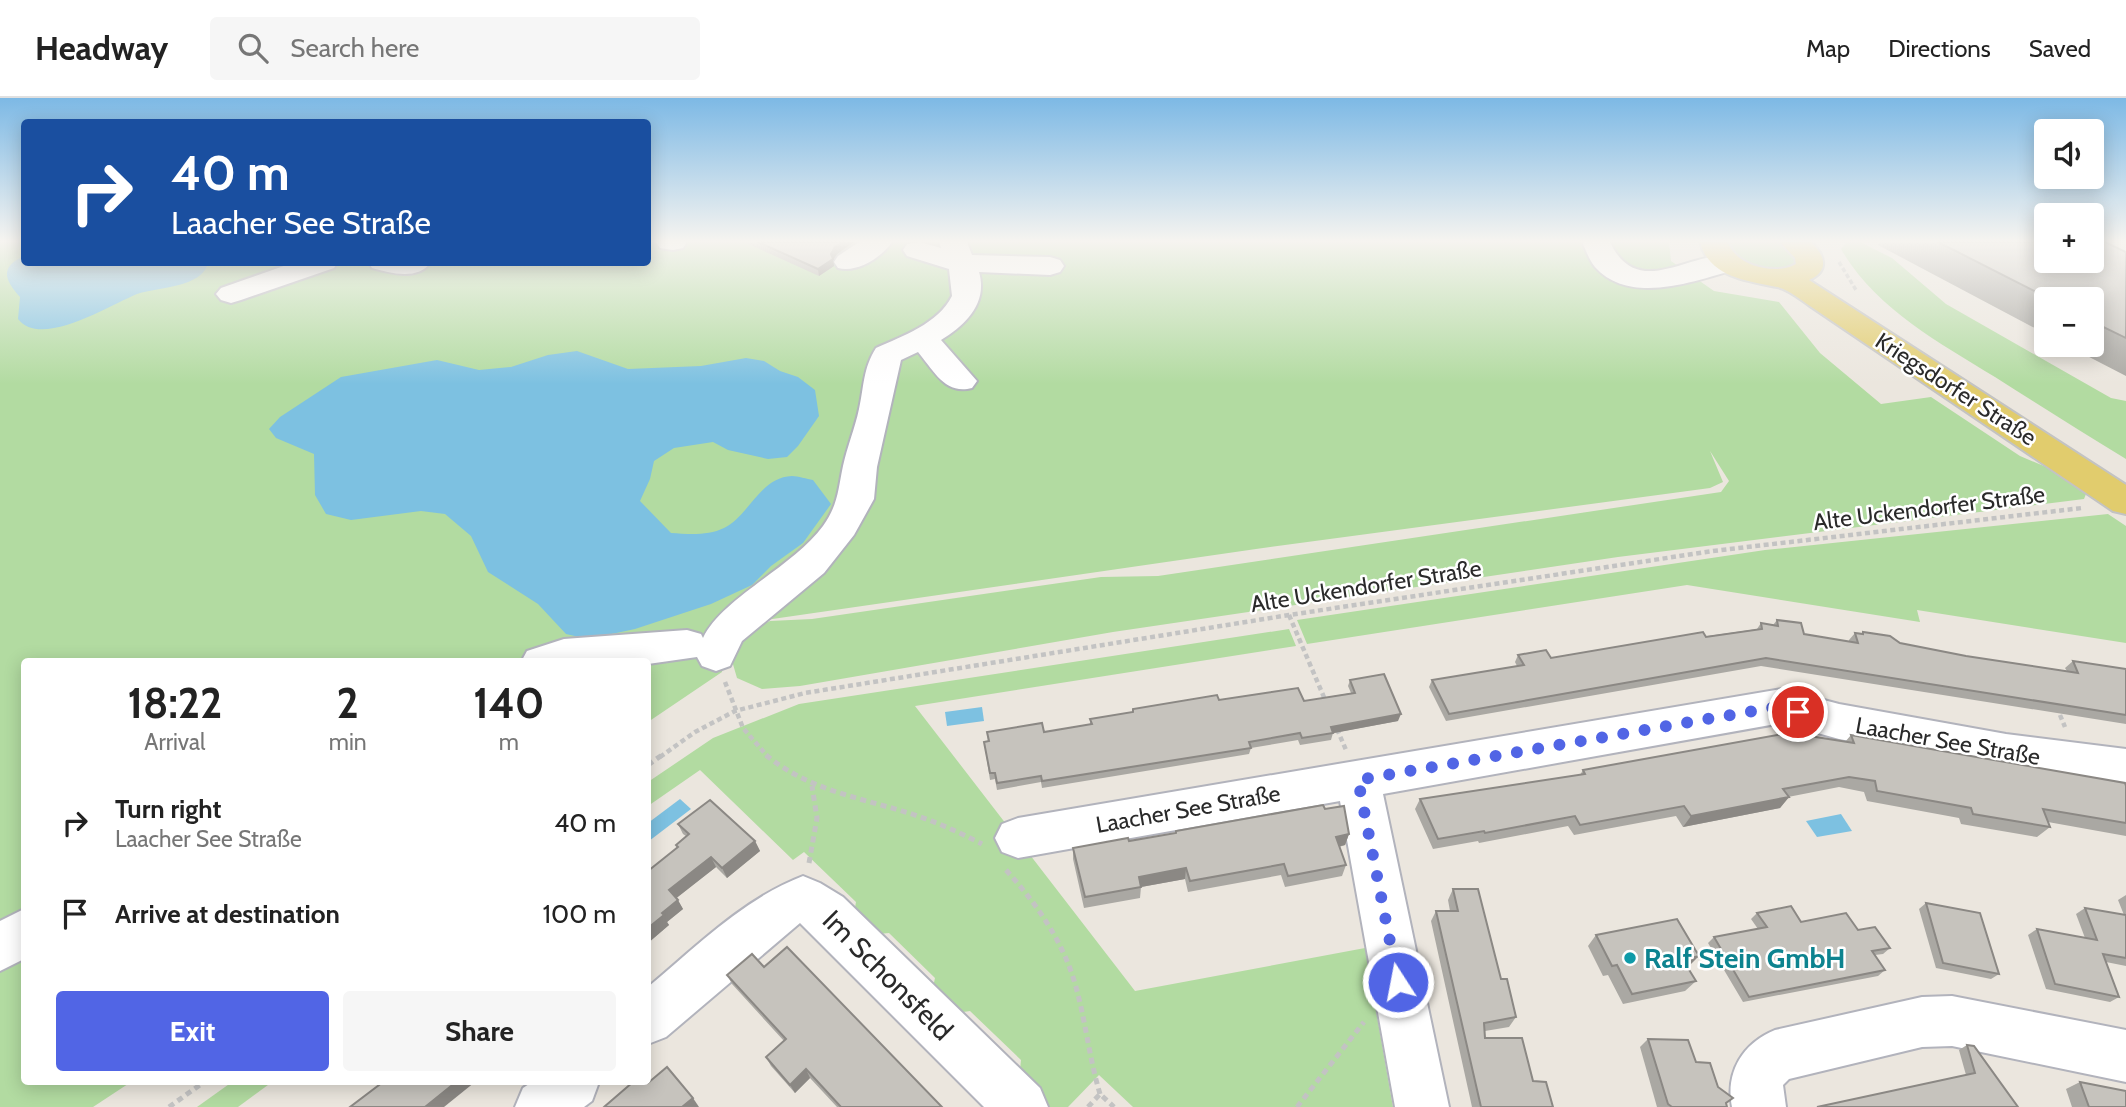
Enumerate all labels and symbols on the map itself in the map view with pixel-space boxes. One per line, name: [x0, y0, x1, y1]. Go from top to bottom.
street label: Kriegsdorfer Straße: [1870, 327, 2042, 452]
street label: Alte Uckendorfer Straße: [1811, 480, 2047, 536]
street label: Alte Uckendorfer Straße: [1249, 554, 1484, 618]
pin: [1768, 682, 1828, 742]
street label: Laacher See Straße: [1854, 711, 2043, 771]
street label: Laacher See Straße: [1094, 779, 1283, 839]
street label: Im Schonsfeld: [816, 903, 960, 1047]
place label: Ralf Stein GmbH: [1644, 941, 1845, 975]
position arrow: [1361, 945, 1435, 1019]
marker: Ralf Stein GmbH: [1622, 950, 1638, 966]

